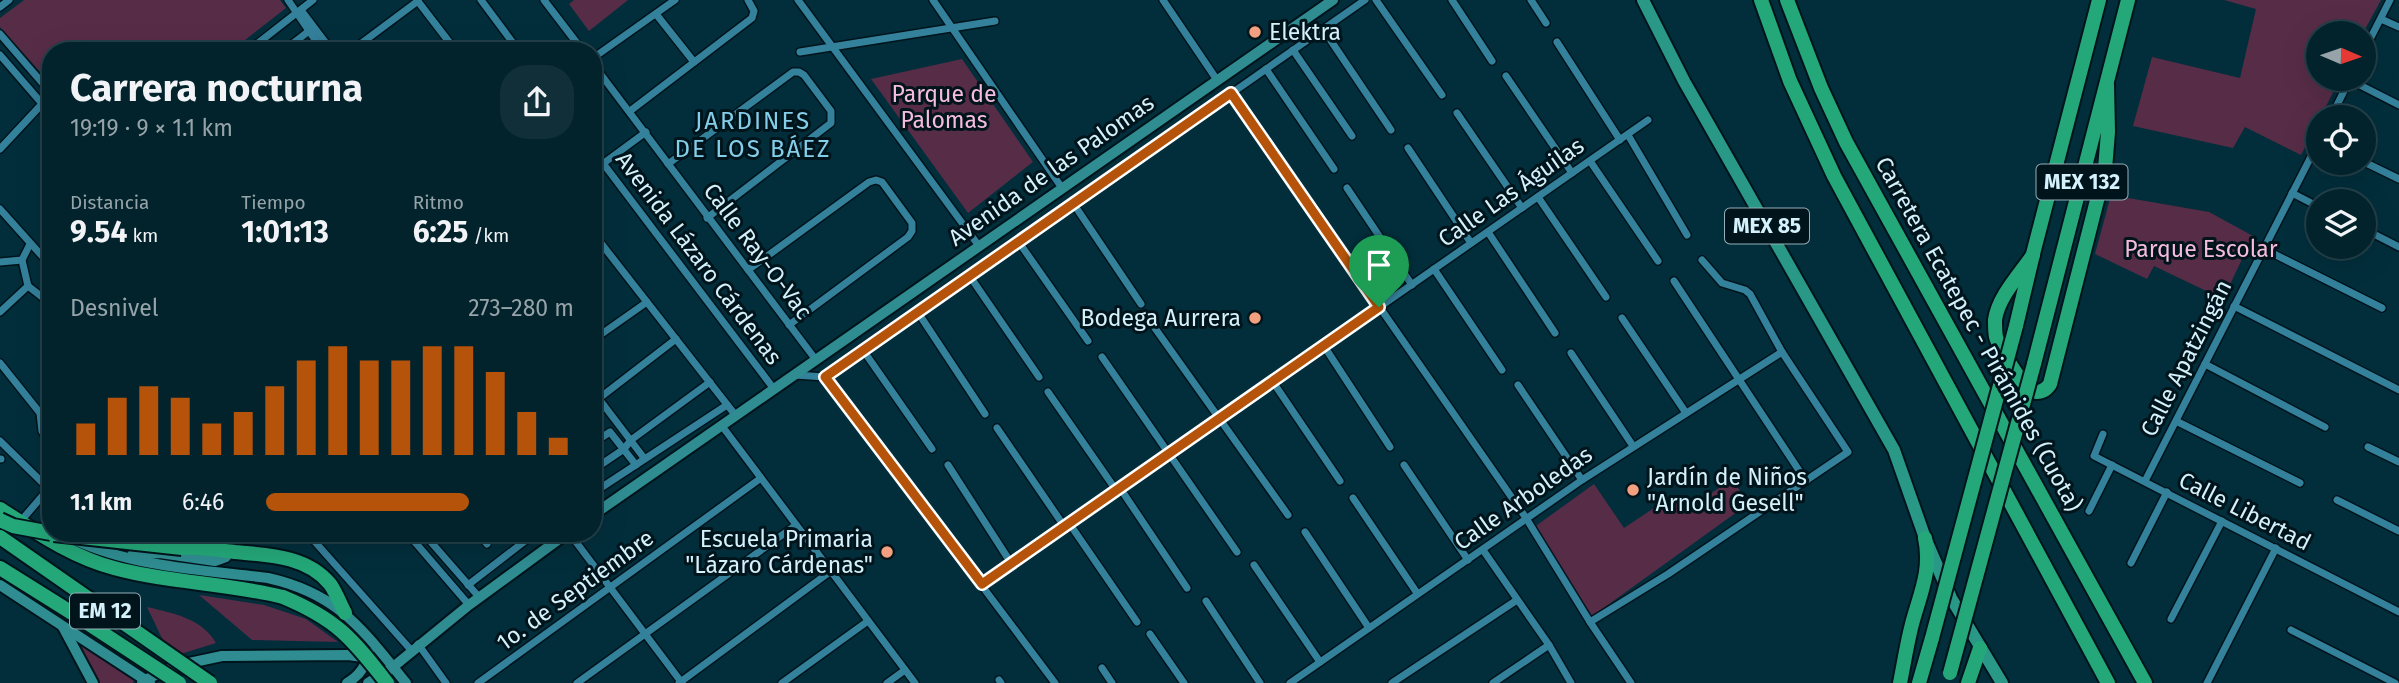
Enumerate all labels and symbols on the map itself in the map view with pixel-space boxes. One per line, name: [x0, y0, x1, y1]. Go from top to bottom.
place label: Elektra: [1269, 18, 1341, 46]
north arrow: [2306, 21, 2376, 91]
marker: Elektra: [1247, 24, 1263, 40]
park label: Parque de Palomas: [892, 80, 996, 134]
street label: Avenida de las Palomas: [943, 88, 1159, 252]
district label: JARDINES DE LOS BÁEZ: [675, 107, 831, 163]
street label: Calle Las Águilas: [1432, 130, 1589, 253]
street label: Avenida Lázaro Cárdenas: [610, 146, 788, 370]
street label: Carretera Ecatepec - Pirámides (Cuota): [1870, 152, 2088, 516]
road number: MEX 132: [2036, 164, 2128, 200]
street label: Calle Ray-O-Vac: [698, 177, 818, 325]
road number: MEX 85: [1725, 208, 1809, 244]
pin: [1349, 235, 1409, 307]
park label: Parque Escolar: [2124, 235, 2278, 263]
street label: Calle Apatzingán: [2135, 275, 2237, 441]
place label: Bodega Aurrera: [1080, 304, 1241, 332]
marker: Bodega Aurrera: [1247, 310, 1263, 326]
street label: Calle Arboledas: [1449, 440, 1597, 556]
place label: Jardín de Niños "Arnold Gesell": [1647, 463, 1807, 517]
street label: Calle Libertad: [2174, 466, 2316, 556]
marker: Jardín de Niños "Arnold Gesell": [1625, 482, 1641, 498]
street label: 1o. de Septiembre: [491, 524, 659, 656]
place label: Escuela Primaria "Lázaro Cárdenas": [685, 525, 873, 579]
marker: Escuela Primaria "Lázaro Cárdenas": [879, 544, 895, 560]
road number: EM 12: [70, 594, 140, 628]

